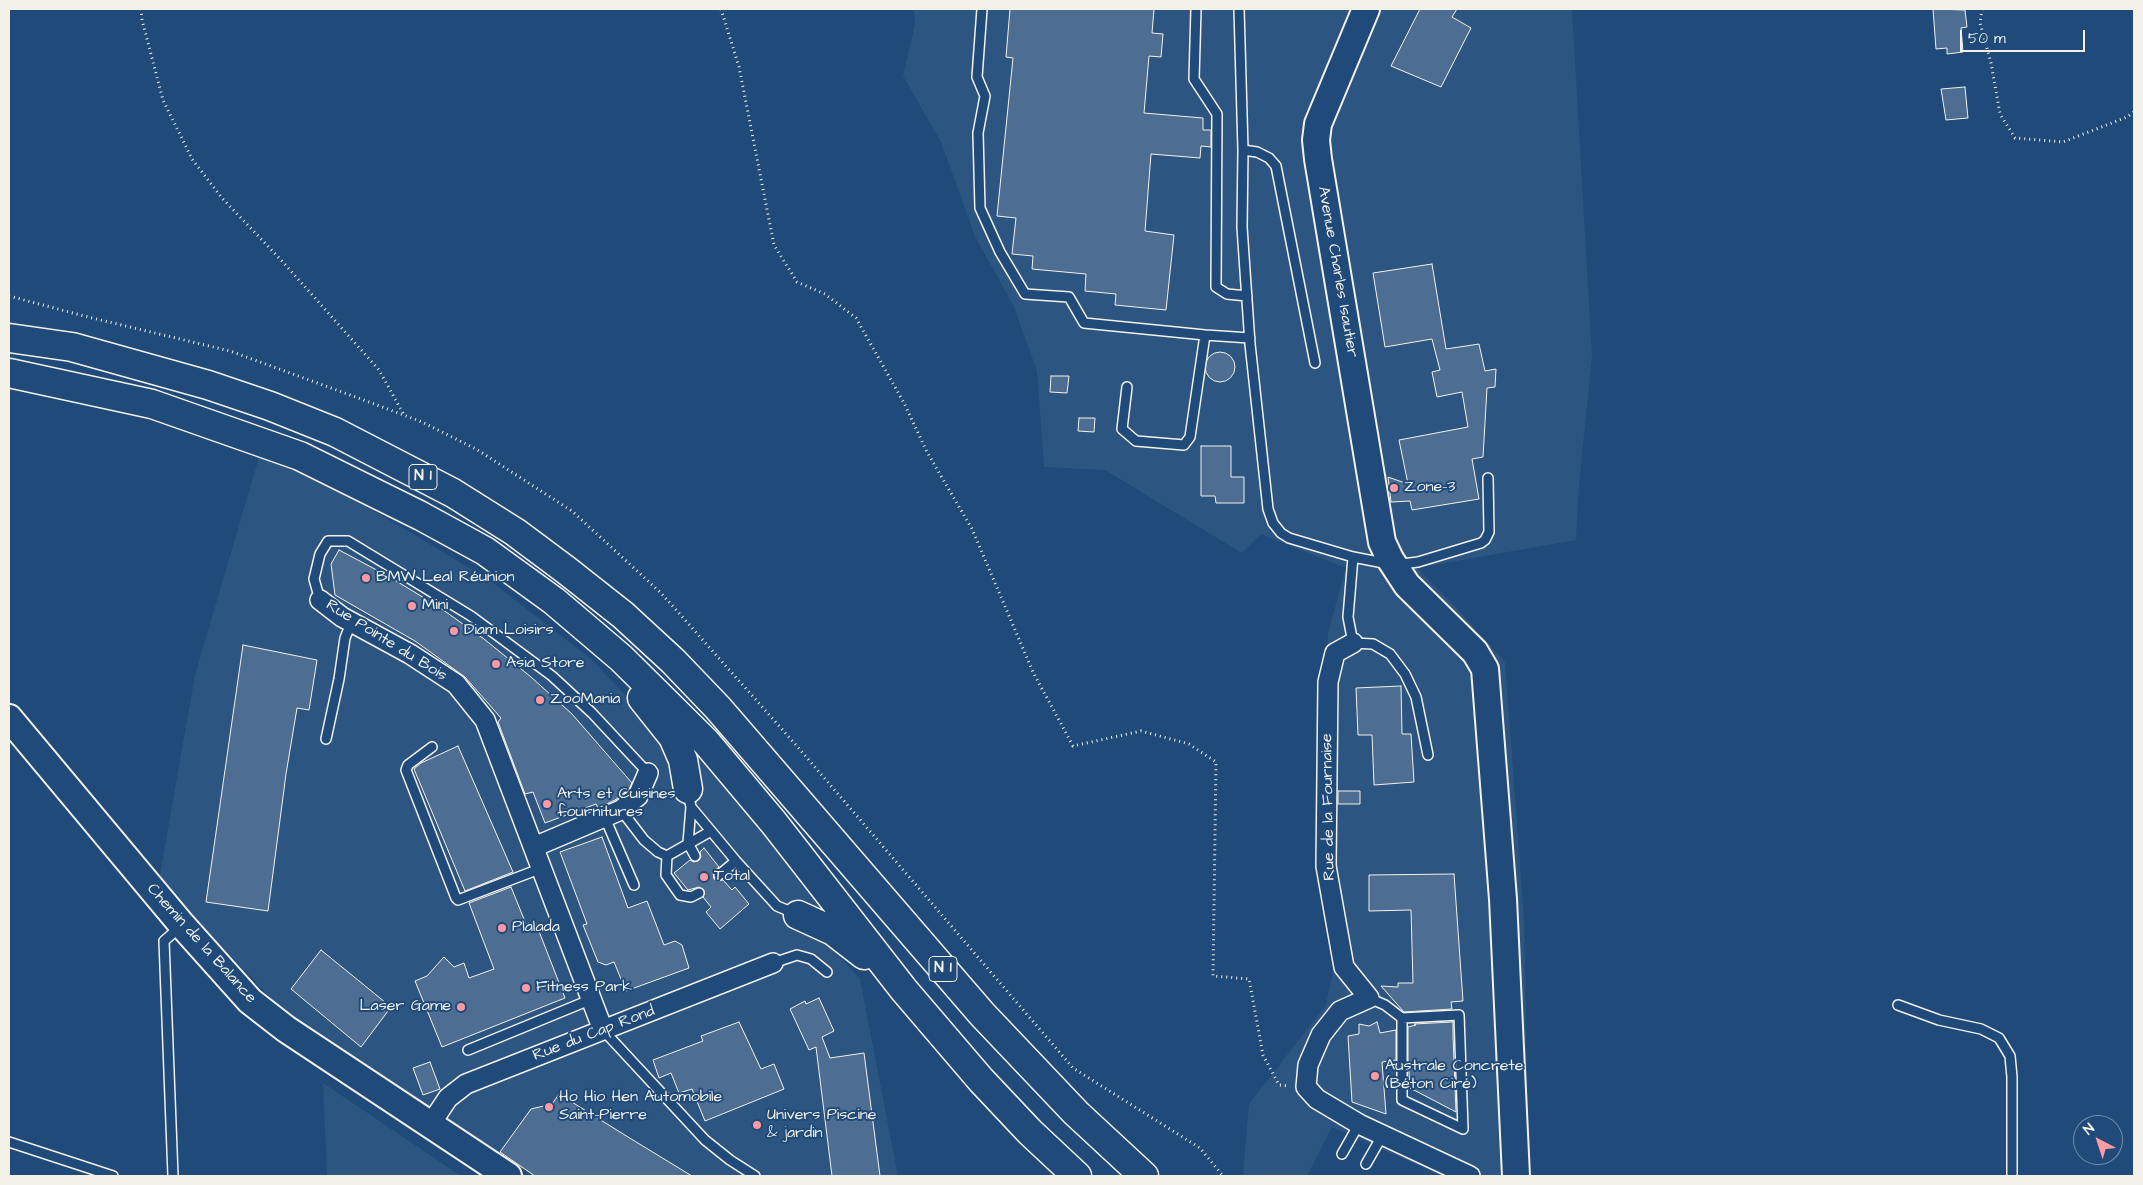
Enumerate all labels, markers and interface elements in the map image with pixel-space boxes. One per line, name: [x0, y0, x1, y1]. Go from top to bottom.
scale bar: [1963, 20, 2088, 52]
text: 50 m: [1968, 28, 2006, 49]
street label: Avenue Charles Isautier: [1312, 185, 1362, 359]
road number: N 1: [409, 464, 437, 490]
place label: Zone-3: [1404, 478, 1455, 498]
marker: Zone-3: [1388, 482, 1400, 494]
place label: BMW Leal Réunion: [376, 568, 514, 588]
marker: BMW Leal Réunion: [360, 572, 372, 584]
street label: Rue Pointe du Bois: [322, 596, 450, 686]
place label: Mini: [422, 596, 448, 616]
marker: Mini: [406, 600, 418, 612]
place label: Diam Loisirs: [464, 621, 554, 641]
marker: Diam Loisirs: [448, 625, 460, 637]
place label: Asia Store: [506, 654, 584, 674]
marker: Asia Store: [490, 658, 502, 670]
place label: ZooMania: [550, 690, 620, 710]
marker: ZooMania: [534, 694, 546, 706]
street label: Rue de la Fournaise: [1318, 733, 1340, 881]
place label: Arts et Cuisines fournitures: [557, 785, 676, 823]
marker: Arts et Cuisines fournitures: [541, 798, 553, 810]
place label: Total: [714, 867, 750, 887]
marker: Total: [698, 871, 710, 883]
street label: Chemin de la Balance: [142, 880, 260, 1008]
place label: Plalada: [512, 918, 560, 938]
marker: Plalada: [496, 922, 508, 934]
road number: N 1: [929, 956, 957, 982]
place label: Fitness Park: [536, 978, 632, 998]
marker: Fitness Park: [520, 982, 532, 994]
place label: Laser Game: [360, 997, 451, 1017]
marker: Laser Game: [455, 1001, 467, 1013]
street label: Rue du Cap Rond: [530, 1002, 658, 1066]
place label: Australe Concrete (Béton Ciré): [1385, 1057, 1523, 1095]
marker: Australe Concrete (Béton Ciré): [1369, 1070, 1381, 1082]
place label: Ho Hio Hen Automobile Saint-Pierre: [559, 1088, 722, 1126]
marker: Ho Hio Hen Automobile Saint-Pierre: [543, 1101, 555, 1113]
place label: Univers Piscine & jardin: [767, 1106, 876, 1144]
north arrow: [2073, 1115, 2123, 1165]
marker: Univers Piscine & jardin: [751, 1119, 763, 1131]
text: N: [2079, 1119, 2099, 1140]

